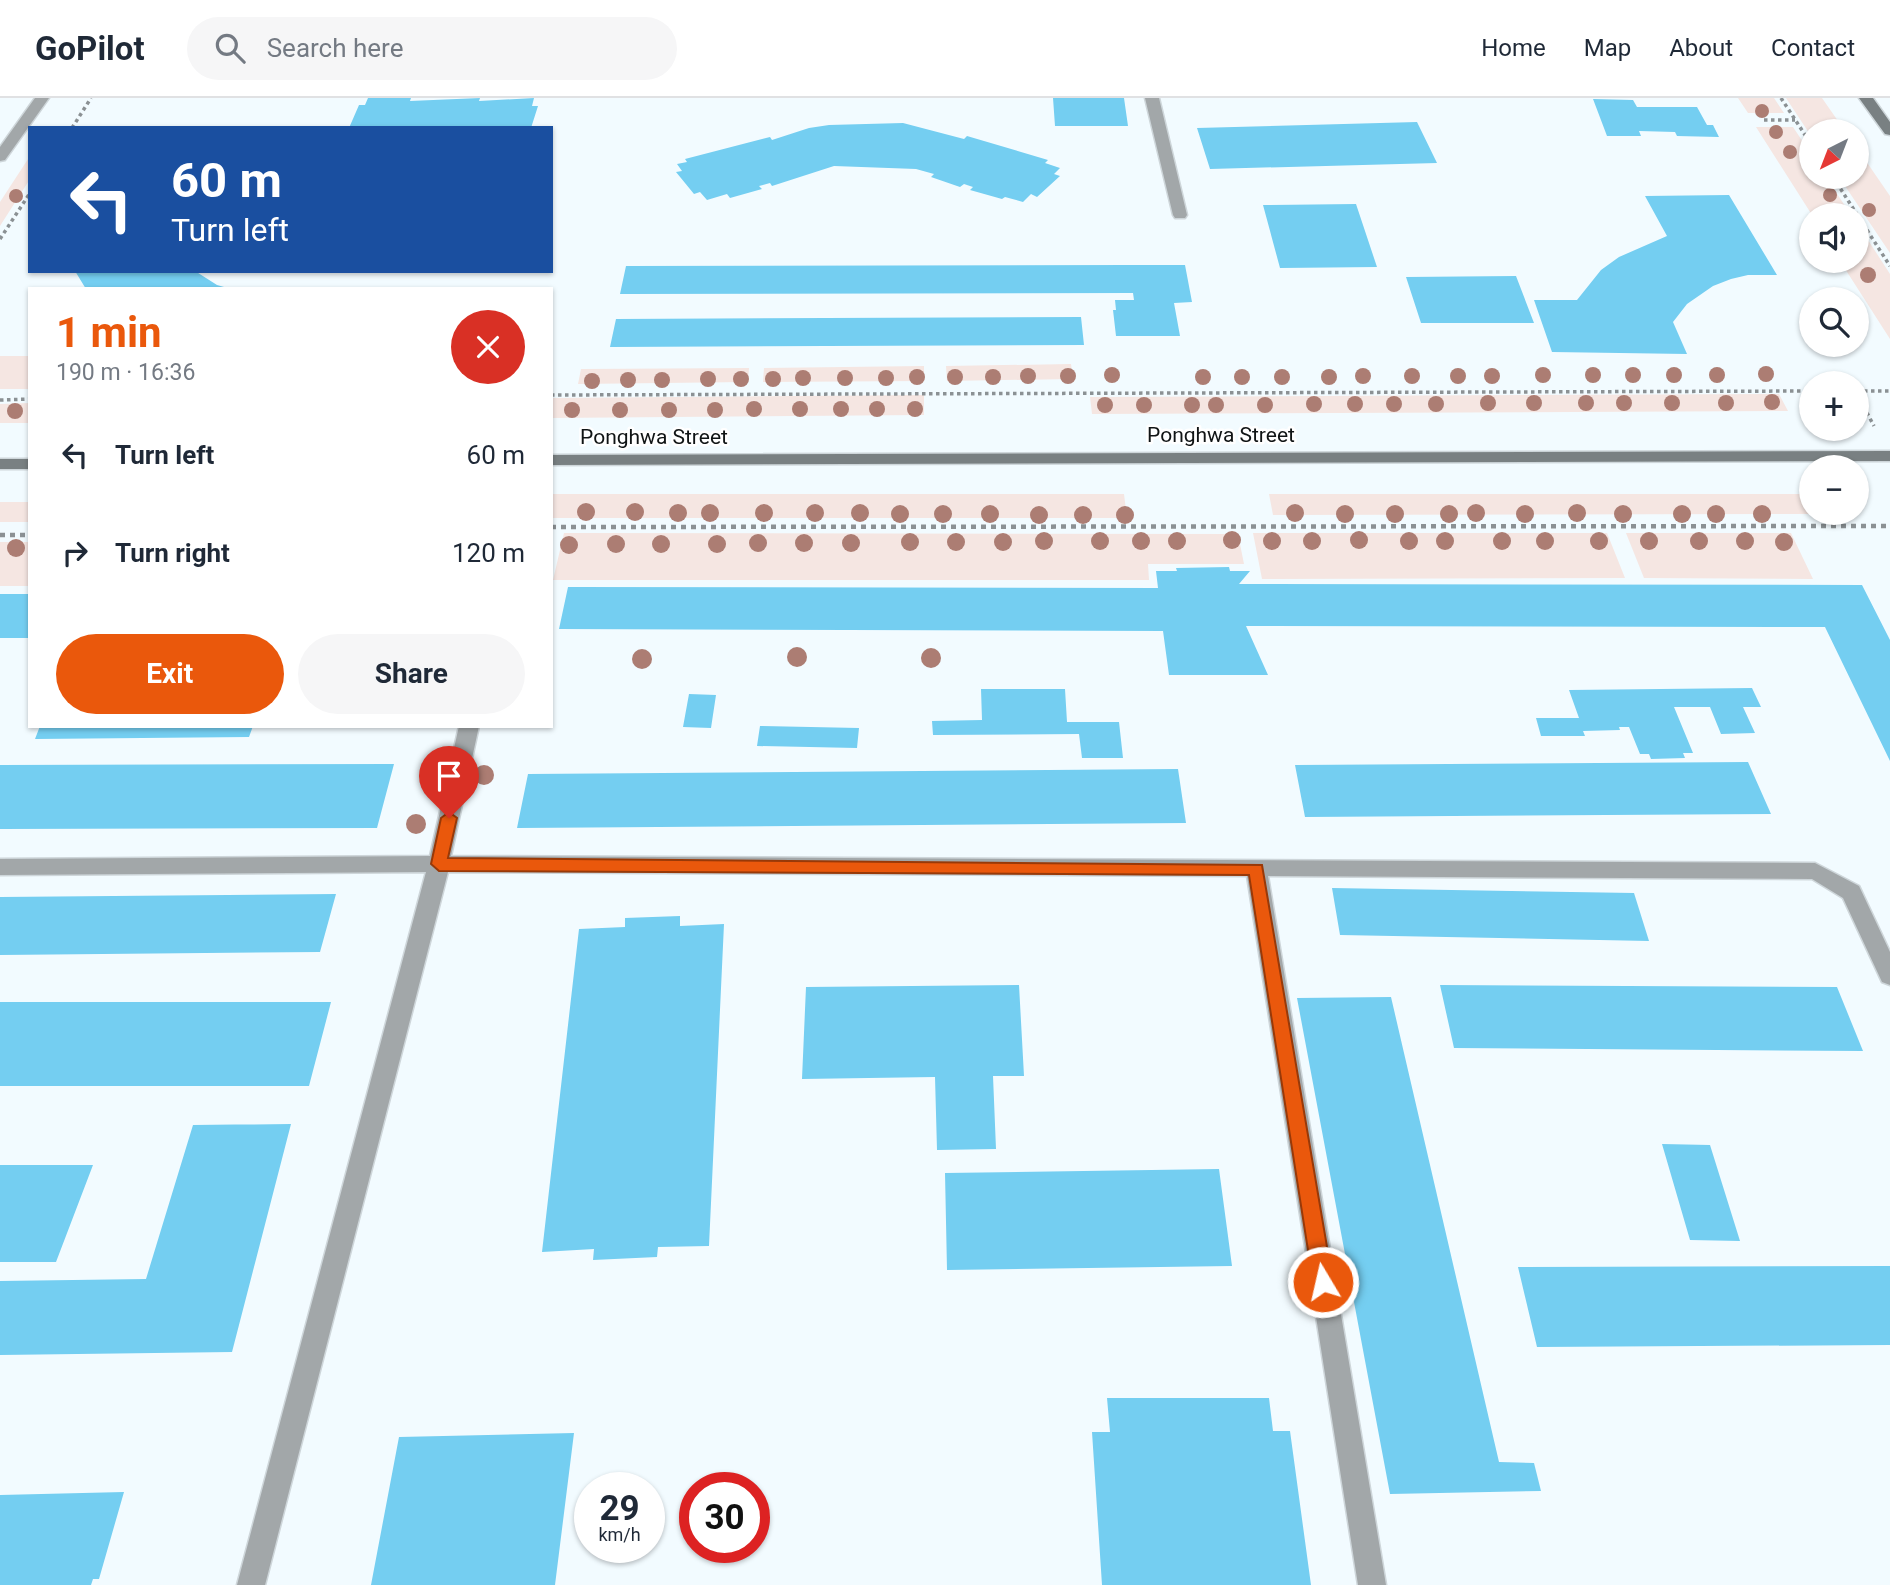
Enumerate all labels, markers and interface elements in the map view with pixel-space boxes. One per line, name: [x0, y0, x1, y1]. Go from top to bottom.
search box: [187, 17, 677, 80]
text: GoPilot: [35, 29, 145, 68]
icon: search: [211, 29, 249, 67]
text: Search here: [267, 33, 403, 63]
text: Home: [1481, 34, 1546, 62]
text: Map: [1584, 34, 1631, 62]
text: About: [1669, 34, 1733, 62]
text: Contact: [1771, 34, 1855, 62]
north arrow: [1799, 119, 1869, 189]
map controls: [1799, 119, 1869, 525]
text: 60 m: [171, 152, 282, 209]
icon: left: [56, 154, 147, 245]
button: sound: [1799, 203, 1869, 273]
text: Turn left: [171, 211, 289, 249]
button: search: [1799, 287, 1869, 357]
text: 1 min: [56, 308, 162, 357]
button: close: [451, 310, 525, 384]
text: 190 m · 16:36: [56, 359, 195, 386]
button: +: [1799, 371, 1869, 441]
street label: Ponghwa Street: [1147, 423, 1295, 447]
street label: Ponghwa Street: [580, 425, 728, 449]
icon: left: [56, 436, 94, 474]
text: Turn left: [115, 440, 214, 470]
text: 60 m: [467, 440, 525, 470]
button: −: [1799, 455, 1869, 525]
icon: right: [56, 534, 94, 572]
text: Turn right: [115, 538, 230, 568]
text: 120 m: [452, 538, 525, 568]
button: Exit: [56, 634, 284, 714]
button: Share: [298, 634, 525, 714]
pin: [419, 746, 479, 818]
icon: arrive: [430, 757, 468, 795]
position arrow: [1286, 1245, 1360, 1319]
speed limit sign: 30: [679, 1472, 770, 1563]
text: 29: [599, 1488, 640, 1529]
text: km/h: [598, 1524, 641, 1545]

